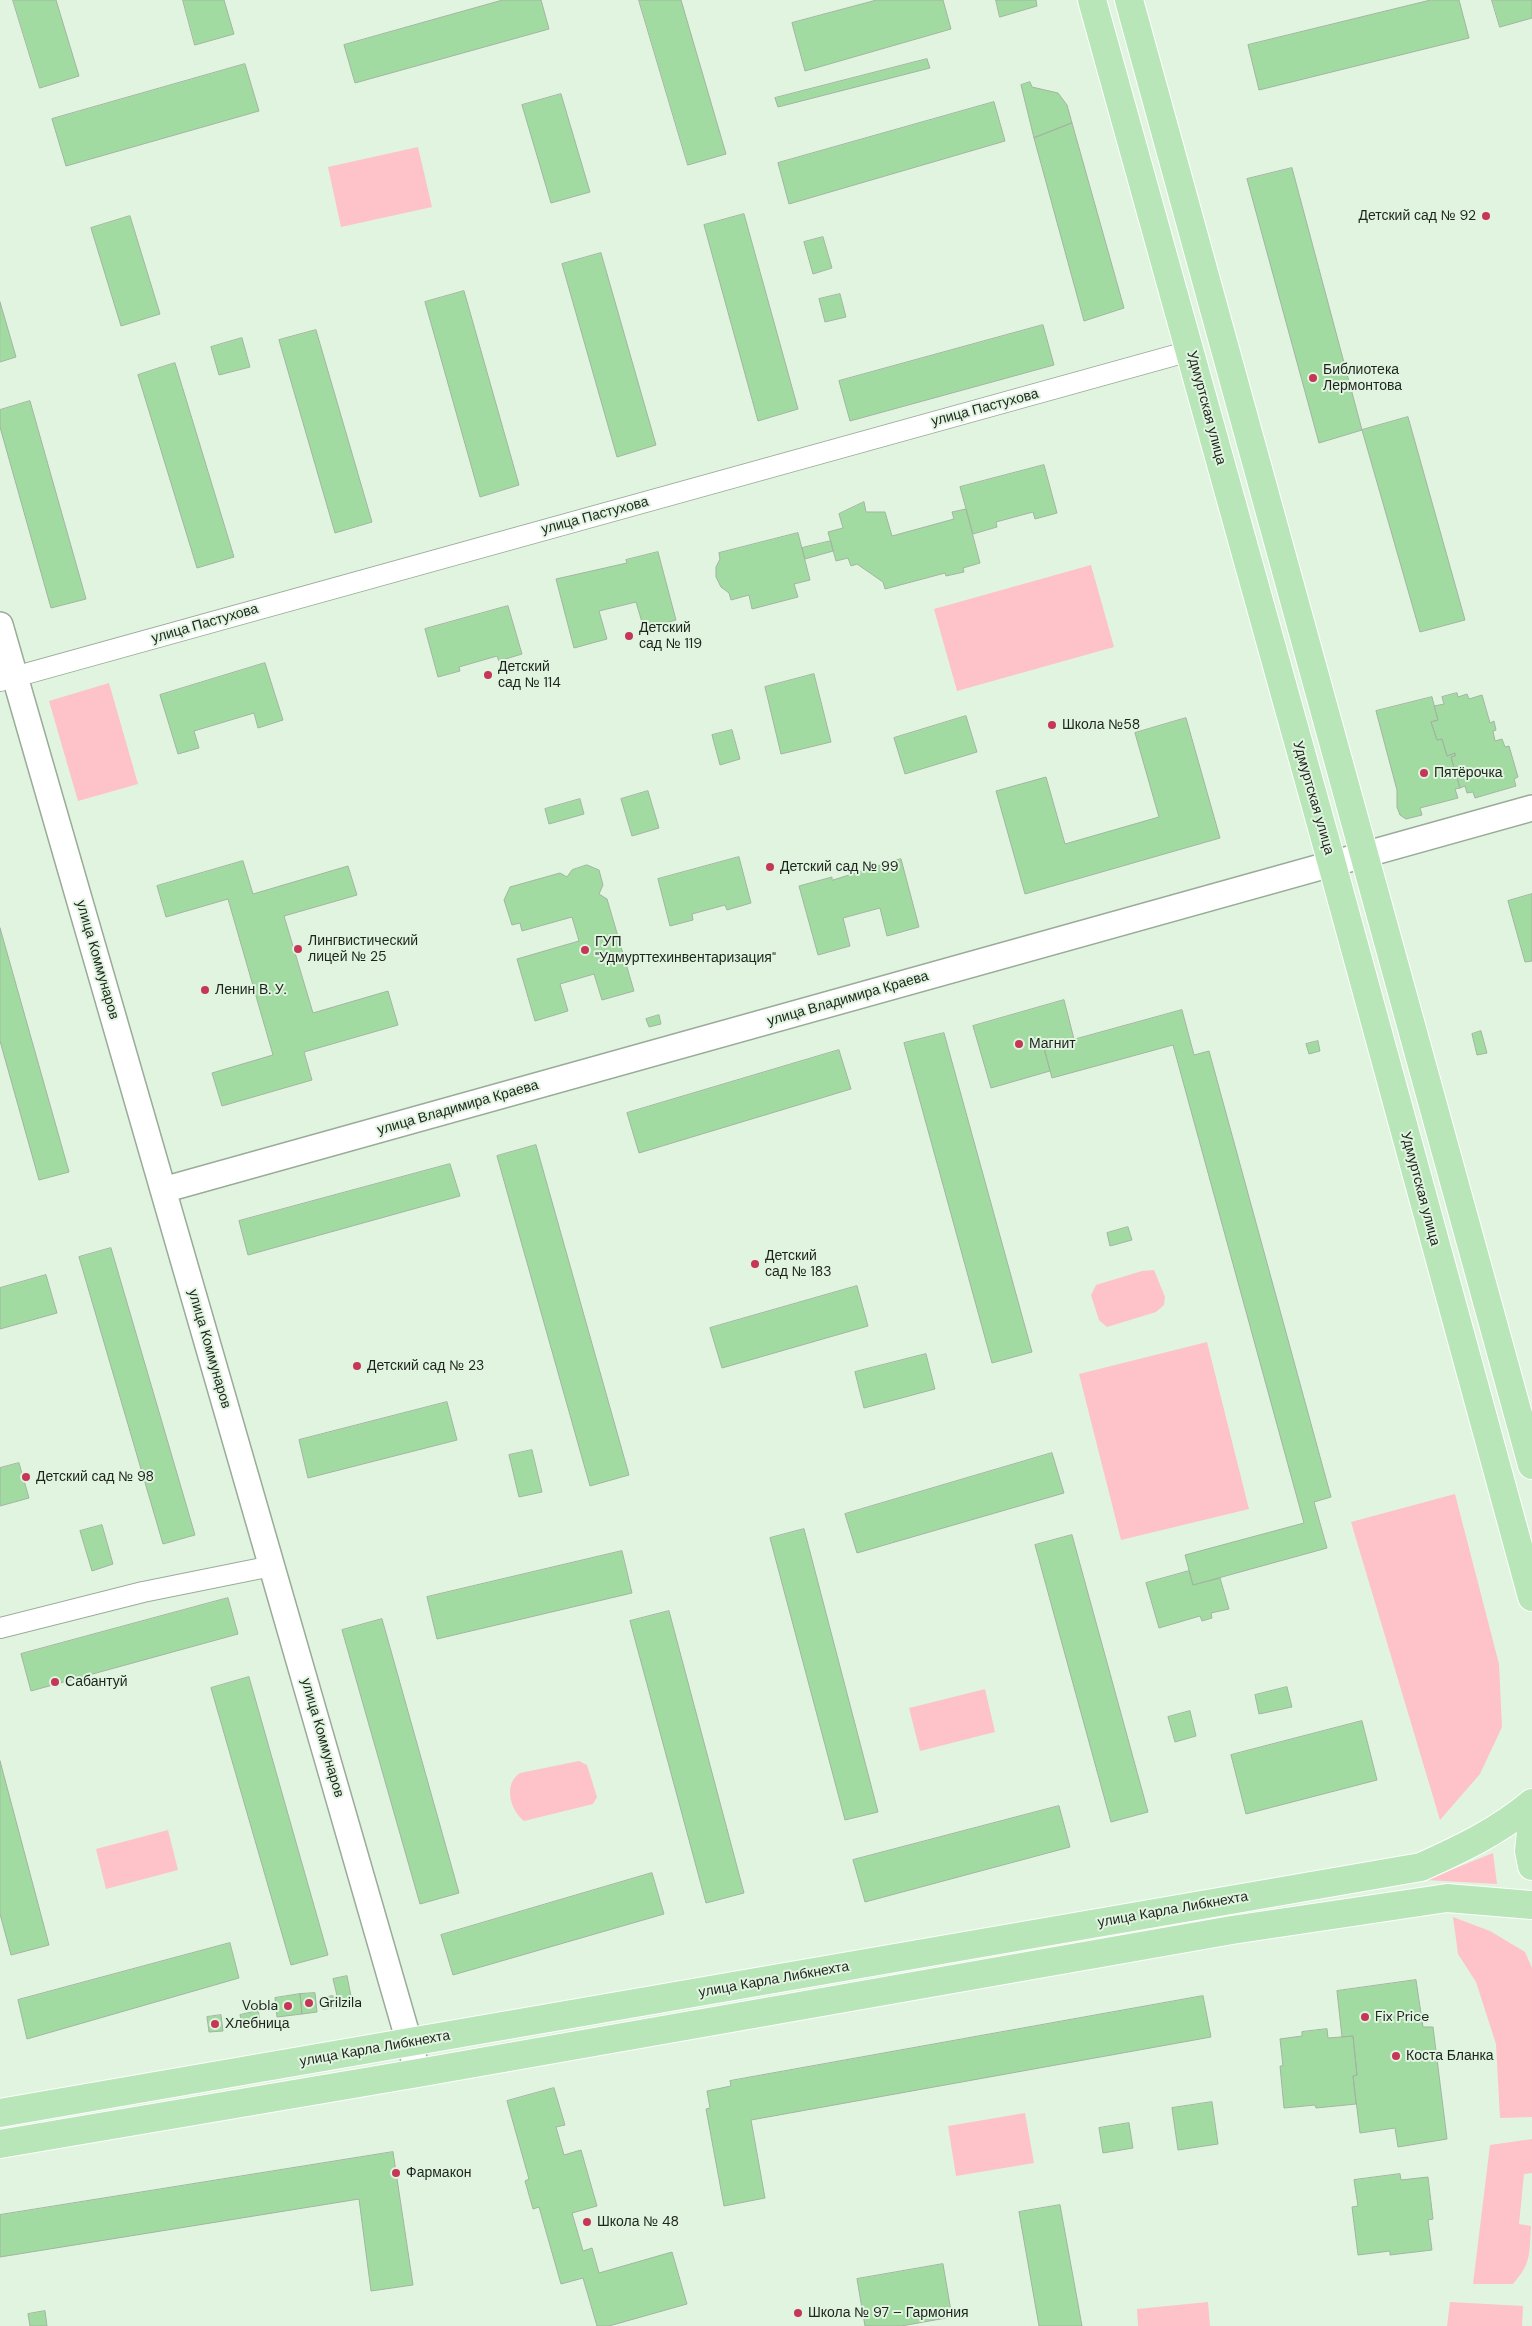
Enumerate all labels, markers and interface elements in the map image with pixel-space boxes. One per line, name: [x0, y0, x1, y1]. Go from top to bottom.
place label: Детский сад № 92: [1358, 208, 1476, 224]
marker: Детский сад № 92: [1480, 210, 1492, 222]
street label: Удмуртская улица: [1183, 349, 1229, 467]
place label: Библиотека Лермонтова: [1323, 362, 1402, 394]
marker: Библиотека Лермонтова: [1307, 372, 1319, 384]
street label: улица Пастухова: [930, 386, 1040, 430]
street label: улица Пастухова: [540, 494, 650, 538]
street label: улица Пастухова: [150, 601, 260, 647]
place label: Детский сад № 119: [639, 620, 702, 652]
marker: Детский сад № 119: [623, 630, 635, 642]
place label: Детский сад № 114: [498, 659, 561, 692]
marker: Детский сад № 114: [482, 669, 494, 681]
place label: Школа №58: [1062, 717, 1140, 733]
marker: Школа №58: [1046, 719, 1058, 731]
street label: Удмуртская улица: [1289, 739, 1337, 857]
place label: Пятёрочка: [1434, 765, 1503, 781]
marker: Пятёрочка: [1418, 767, 1430, 779]
place label: Детский сад № 99: [780, 859, 899, 875]
marker: Детский сад № 99: [764, 861, 776, 873]
street label: улица Коммунаров: [72, 899, 122, 1021]
place label: Лингвистический лицей № 25: [308, 933, 418, 966]
place label: ГУП "Удмурттехинвентаризация": [595, 934, 776, 966]
marker: Лингвистический лицей № 25: [292, 943, 304, 955]
marker: ГУП "Удмурттехинвентаризация": [579, 944, 591, 956]
street label: улица Владимира Краева: [766, 968, 930, 1030]
place label: Ленин В. У.: [215, 982, 286, 998]
marker: Ленин В. У.: [199, 984, 211, 996]
place label: Магнит: [1029, 1036, 1076, 1052]
marker: Магнит: [1013, 1038, 1025, 1050]
street label: улица Владимира Краева: [376, 1077, 540, 1139]
street label: Удмуртская улица: [1397, 1130, 1443, 1248]
place label: Детский сад № 183: [765, 1248, 832, 1280]
marker: Детский сад № 183: [749, 1258, 761, 1270]
street label: улица Коммунаров: [184, 1288, 234, 1410]
place label: Детский сад № 23: [367, 1358, 484, 1374]
marker: Детский сад № 23: [351, 1360, 363, 1372]
place label: Детский сад № 98: [36, 1469, 154, 1485]
marker: Детский сад № 98: [20, 1471, 32, 1483]
place label: Сабантуй: [65, 1674, 128, 1690]
marker: Сабантуй: [49, 1676, 61, 1688]
street label: улица Коммунаров: [297, 1677, 347, 1799]
street label: улица Карла Либкнехта: [1097, 1888, 1249, 1932]
street label: улица Карла Либкнехта: [698, 1958, 850, 2002]
place label: Grilzila: [319, 1995, 362, 2011]
marker: Grilzila: [303, 1997, 315, 2009]
place label: Vobla: [242, 1998, 278, 2014]
marker: Vobla: [282, 2000, 294, 2012]
place label: Fix Price: [1375, 2009, 1429, 2025]
marker: Fix Price: [1359, 2011, 1371, 2023]
place label: Хлебница: [225, 2016, 290, 2032]
marker: Хлебница: [209, 2018, 221, 2030]
street label: улица Карла Либкнехта: [299, 2027, 451, 2071]
place label: Коста Бланка: [1406, 2048, 1494, 2064]
marker: Коста Бланка: [1390, 2050, 1402, 2062]
place label: Фармакон: [406, 2165, 471, 2181]
marker: Фармакон: [390, 2167, 402, 2179]
place label: Школа № 48: [597, 2214, 679, 2230]
marker: Школа № 48: [581, 2216, 593, 2228]
place label: Школа № 97 – Гармония: [808, 2305, 969, 2321]
marker: Школа № 97 – Гармония: [792, 2307, 804, 2319]

